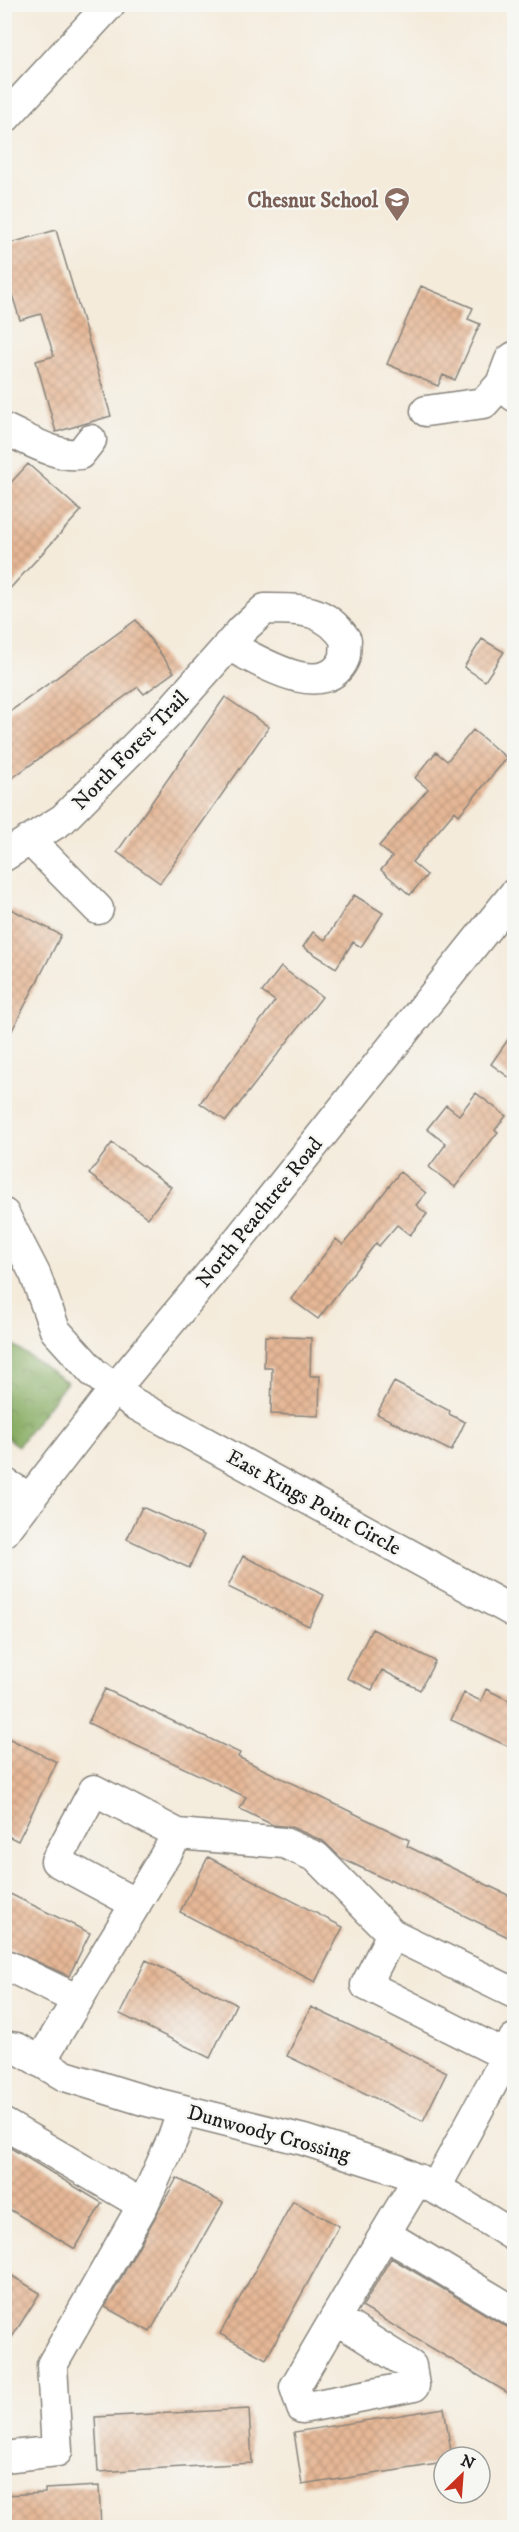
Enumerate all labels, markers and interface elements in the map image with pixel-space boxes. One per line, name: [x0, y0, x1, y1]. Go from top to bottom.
school or university icon: Chesnut School: [382, 185, 412, 223]
place label: Chesnut School: [247, 188, 379, 214]
street label: North Forest Trail: [67, 685, 195, 816]
street label: North Peachtree Road: [191, 1132, 329, 1293]
street label: East Kings Point Circle: [222, 1444, 406, 1562]
street label: Dunwoody Crossing: [184, 2100, 354, 2168]
north arrow: [432, 2445, 492, 2505]
text: N: [458, 2450, 478, 2474]

